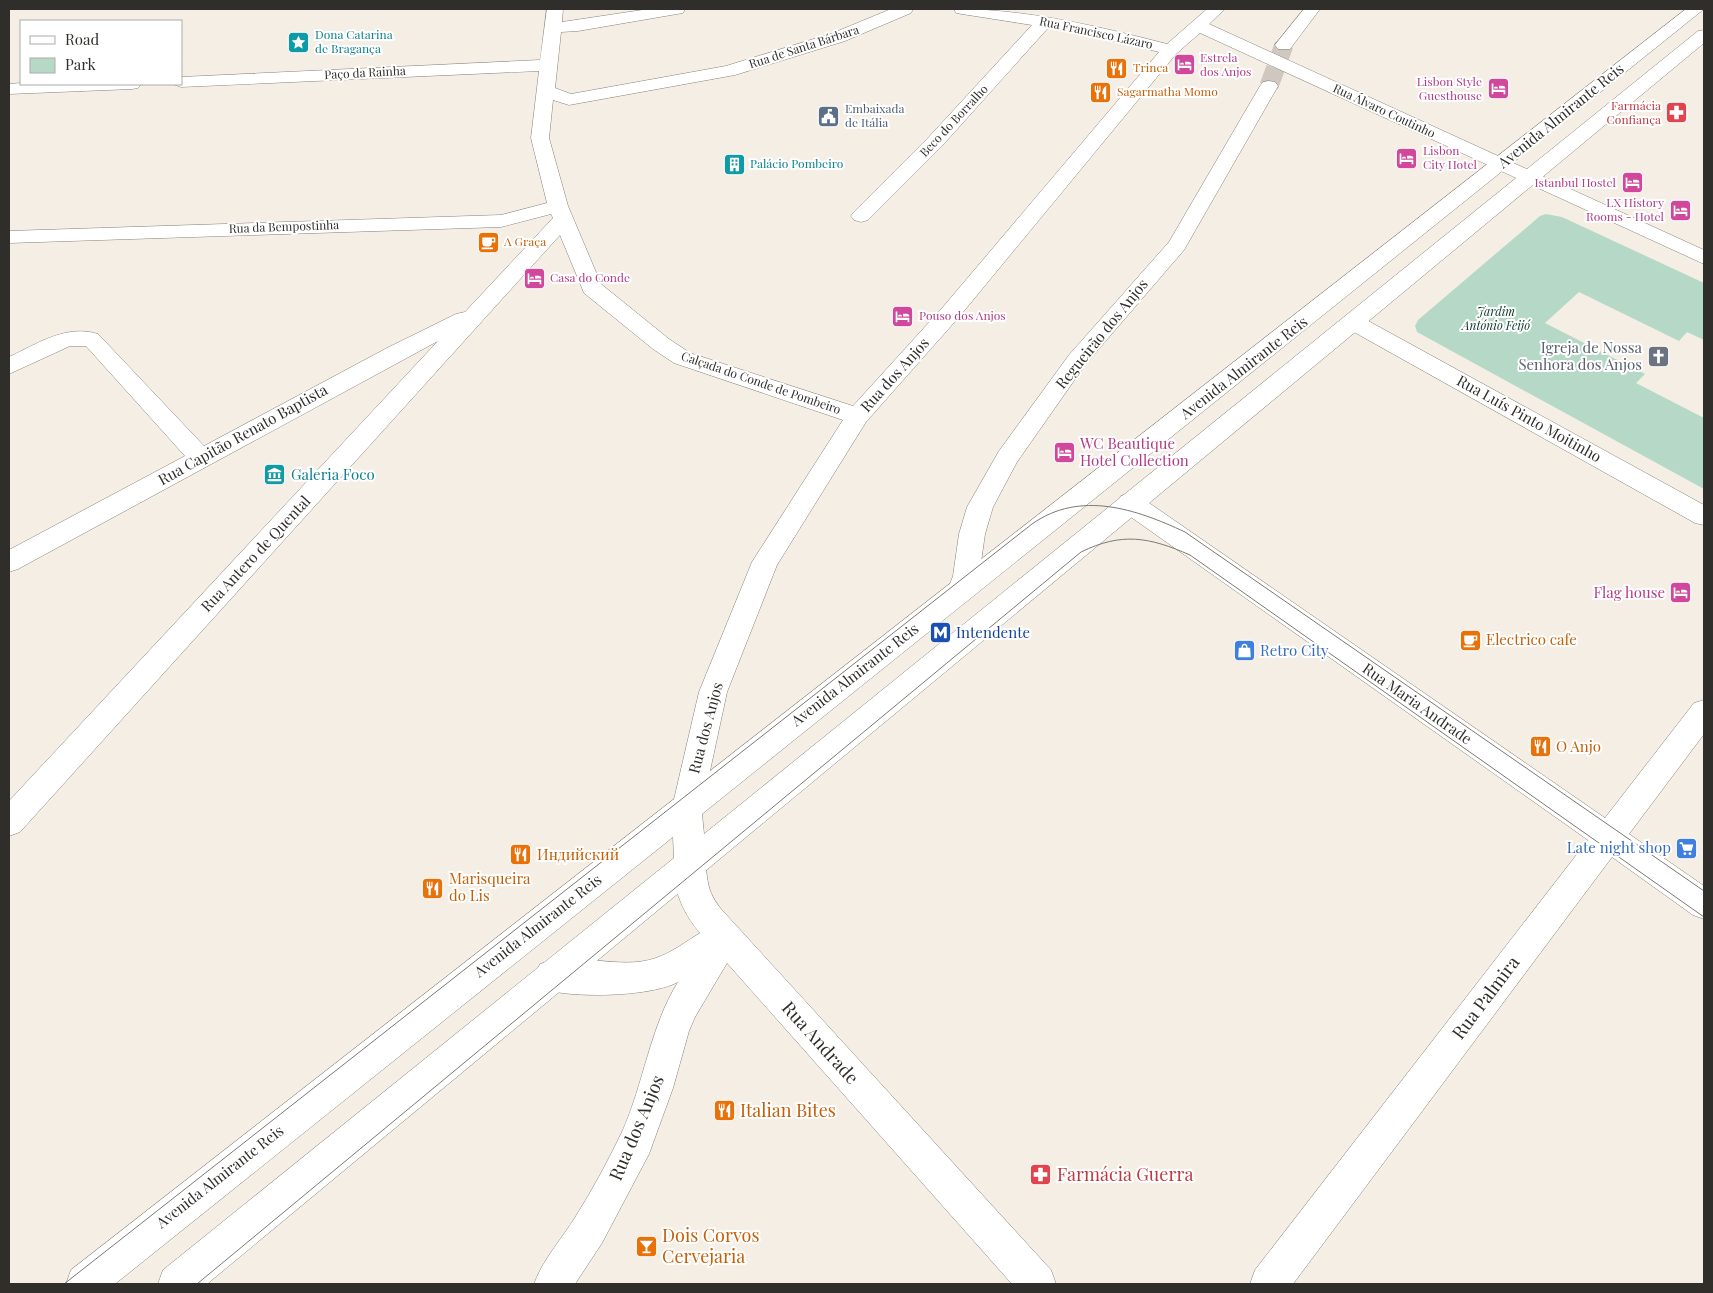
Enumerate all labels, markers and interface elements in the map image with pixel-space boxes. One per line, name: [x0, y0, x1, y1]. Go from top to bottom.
street label: Rua Francisco Lázaro: [1038, 12, 1155, 52]
legend: [20, 20, 182, 85]
street label: Rua de Santa Bárbara: [747, 21, 861, 71]
place label: Dona Catarina de Bragança: [315, 26, 393, 56]
text: Road: [65, 29, 99, 49]
place icon: Dona Catarina de Bragança: [287, 30, 311, 54]
place label: Estrela dos Anjos: [1200, 49, 1251, 79]
hotel icon: Estrela dos Anjos: [1172, 53, 1196, 77]
text: Park: [65, 54, 97, 74]
restaurant icon: Trinca: [1105, 56, 1129, 80]
street label: Avenida Almirante Reis: [1493, 58, 1627, 173]
place label: Trinca: [1133, 59, 1168, 75]
street label: Paço da Rainha: [324, 62, 406, 82]
place label: Lisbon Style Guesthouse: [1417, 73, 1482, 103]
hotel icon: Lisbon Style Guesthouse: [1486, 77, 1510, 101]
street label: Rua Álvaro Coutinho: [1331, 79, 1438, 141]
street label: Beco do Borralho: [916, 80, 991, 160]
restaurant icon: Sagarmatha Momo: [1089, 80, 1113, 104]
place label: Sagarmatha Momo: [1117, 83, 1218, 99]
place label: Farmácia Confiança: [1607, 97, 1661, 127]
place label: Embaixada de Itália: [845, 100, 904, 130]
pharmacy icon: Farmácia Confiança: [1665, 101, 1689, 125]
public building icon: Embaixada de Itália: [817, 104, 841, 128]
place label: Lisbon City Hotel: [1423, 142, 1478, 172]
hotel icon: Lisbon City Hotel: [1395, 146, 1419, 170]
building icon: Palácio Pombeiro: [722, 152, 746, 176]
place label: Palácio Pombeiro: [750, 155, 844, 171]
hotel icon: Istanbul Hostel: [1620, 171, 1644, 195]
place label: Istanbul Hostel: [1535, 174, 1617, 190]
place label: LX History Rooms - Hotel: [1586, 194, 1665, 224]
hotel icon: LX History Rooms - Hotel: [1668, 198, 1692, 222]
street label: Rua da Bempostinha: [229, 216, 339, 236]
cafe icon: A Graça: [476, 230, 500, 254]
place label: A Graça: [503, 233, 546, 249]
hotel icon: Casa do Conde: [522, 266, 546, 290]
place label: Casa do Conde: [550, 269, 630, 285]
street label: Regueirão dos Anjos: [1051, 274, 1152, 393]
park label: Jardim António Feijó: [1460, 303, 1531, 333]
hotel icon: Pouso dos Anjos: [891, 304, 915, 328]
place label: Pouso dos Anjos: [919, 307, 1006, 323]
street label: Avenida Almirante Reis: [1175, 311, 1311, 424]
street label: Rua dos Anjos: [855, 333, 933, 416]
place label: Igreja de Nossa Senhora dos Anjos: [1518, 337, 1643, 374]
church icon: Igreja de Nossa Senhora dos Anjos: [1646, 345, 1670, 369]
street label: Calçada do Conde de Pombeiro: [679, 347, 844, 417]
street label: Rua Luís Pinto Moitinho: [1454, 370, 1605, 466]
street label: Rua Capitão Renato Baptista: [154, 379, 331, 489]
place label: WC Beautique Hotel Collection: [1079, 433, 1189, 470]
hotel icon: WC Beautique Hotel Collection: [1052, 441, 1076, 465]
museum icon: Galeria Foco: [263, 463, 287, 487]
place label: Galeria Foco: [291, 464, 375, 484]
street label: Rua Antero de Quental: [196, 491, 314, 616]
hotel icon: Flag house: [1669, 581, 1693, 605]
place label: Flag house: [1594, 582, 1665, 602]
street label: Avenida Almirante Reis: [786, 618, 922, 731]
metro station icon: Intendente: [928, 621, 952, 645]
place label: Intendente: [956, 622, 1030, 642]
cafe icon: Electrico cafe: [1458, 628, 1482, 652]
place label: Electrico cafe: [1486, 629, 1577, 649]
shop icon: Retro City: [1232, 639, 1256, 663]
place label: Retro City: [1260, 640, 1329, 660]
street label: Rua Maria Andrade: [1359, 658, 1476, 748]
street label: Rua dos Anjos: [683, 680, 727, 776]
restaurant icon: O Anjo: [1528, 735, 1552, 759]
place label: O Anjo: [1556, 736, 1601, 756]
supermarket icon: Late night shop: [1675, 836, 1699, 860]
place label: Late night shop: [1567, 837, 1671, 857]
restaurant icon: Индийский: [509, 843, 533, 867]
place label: Индийский: [537, 844, 619, 864]
place label: Marisqueira do Lis: [449, 868, 531, 905]
street label: Avenida Almirante Reis: [469, 869, 605, 982]
restaurant icon: Marisqueira do Lis: [421, 876, 445, 900]
street label: Rua Palmira: [1446, 951, 1524, 1044]
street label: Rua Andrade: [777, 996, 864, 1089]
street label: Rua dos Anjos: [603, 1071, 669, 1184]
place label: Italian Bites: [740, 1098, 836, 1122]
restaurant icon: Italian Bites: [712, 1099, 736, 1123]
street label: Avenida Almirante Reis: [151, 1120, 287, 1233]
place label: Farmácia Guerra: [1057, 1162, 1193, 1186]
pharmacy icon: Farmácia Guerra: [1029, 1163, 1053, 1187]
place label: Dois Corvos Cervejaria: [662, 1223, 760, 1268]
bar icon: Dois Corvos Cervejaria: [634, 1234, 658, 1258]

